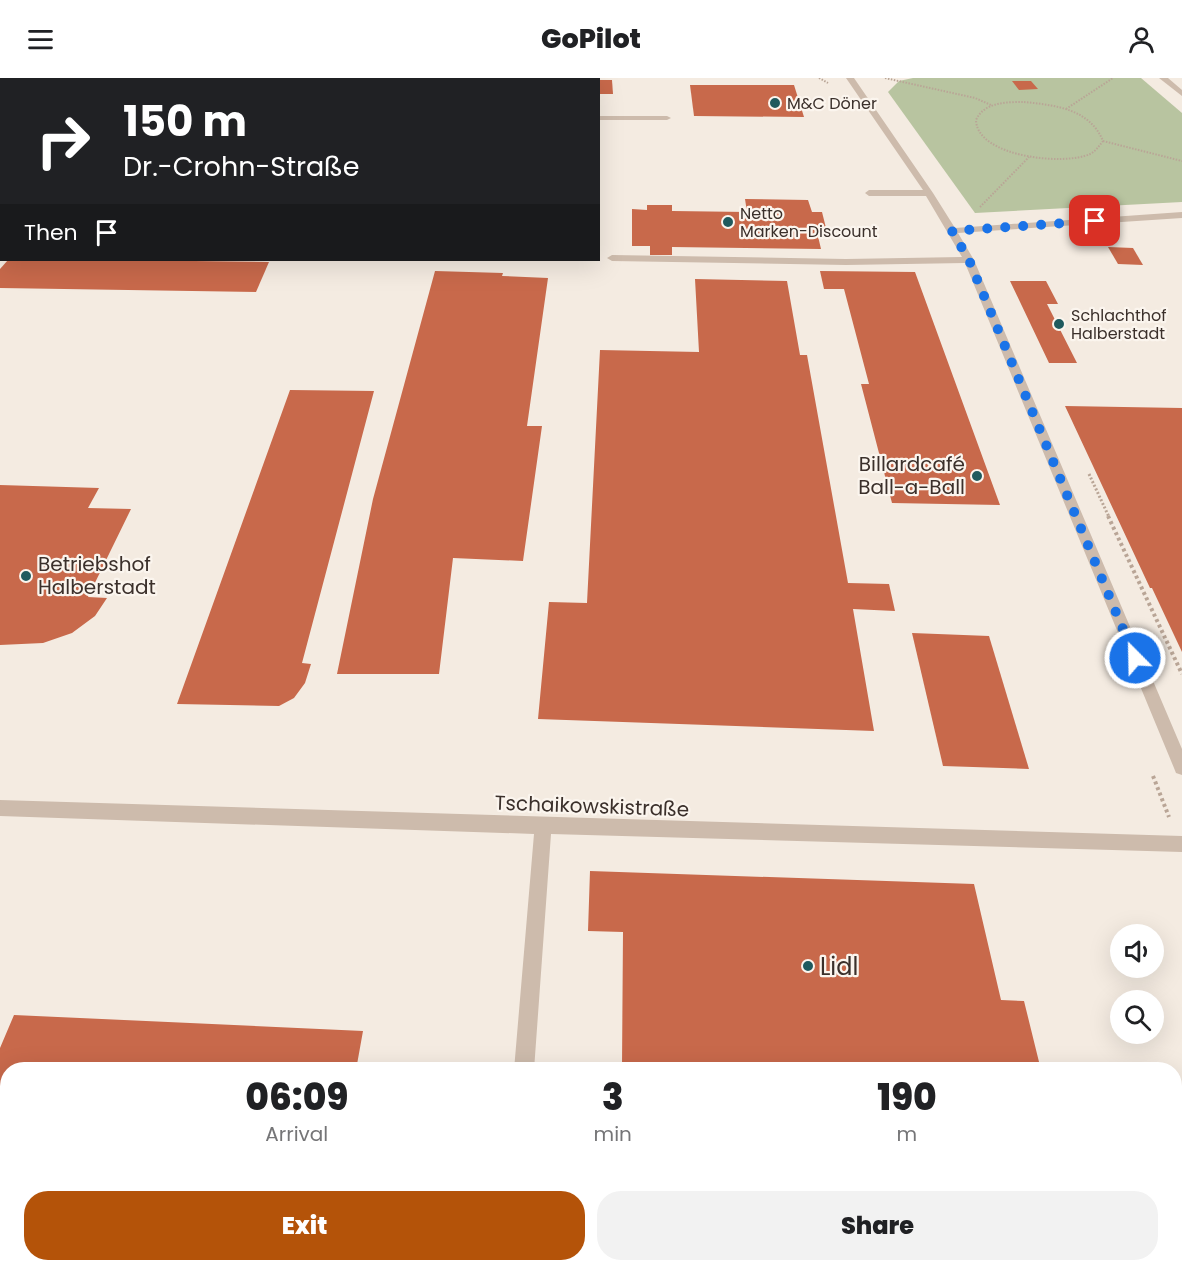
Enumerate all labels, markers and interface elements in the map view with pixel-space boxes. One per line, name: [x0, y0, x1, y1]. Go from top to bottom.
text: GoPilot: [541, 20, 641, 57]
icon: menu: [24, 23, 57, 56]
icon: person: [1125, 23, 1158, 56]
text: 150 m: [123, 92, 247, 151]
place label: M&C Döner: [787, 92, 877, 115]
marker: M&C Döner: [768, 96, 782, 110]
icon: right: [24, 102, 102, 180]
text: Dr.-Crohn-Straße: [123, 148, 359, 185]
pin: [1069, 195, 1120, 246]
place label: Netto Marken-Discount: [740, 202, 878, 243]
icon: arrive: [1078, 204, 1111, 237]
marker: Netto Marken-Discount: [721, 215, 735, 229]
icon: arrive: [90, 216, 123, 249]
text: Then: [24, 217, 78, 248]
place label: Schlachthof Halberstadt: [1071, 304, 1167, 345]
marker: Schlachthof Halberstadt: [1052, 317, 1066, 331]
place label: Billardcafé Ball-a-Ball: [858, 450, 965, 501]
marker: Billardcafé Ball-a-Ball: [970, 469, 984, 483]
place label: Betriebshof Halberstadt: [38, 550, 156, 601]
marker: Betriebshof Halberstadt: [19, 569, 33, 583]
position arrow: [1103, 626, 1167, 690]
street label: Tschaikowskistraße: [494, 789, 690, 823]
map controls: [1110, 924, 1164, 1044]
button: sound: [1110, 924, 1164, 978]
place label: Lidl: [820, 950, 858, 983]
marker: Lidl: [801, 959, 815, 973]
button: search: [1110, 990, 1164, 1044]
text: 06:09: [245, 1072, 348, 1123]
text: 3: [602, 1072, 624, 1123]
text: 190: [877, 1072, 937, 1123]
text: Arrival: [265, 1120, 328, 1148]
text: min: [594, 1120, 632, 1148]
text: m: [897, 1120, 917, 1148]
button: Exit: [24, 1191, 585, 1260]
button: Share: [597, 1191, 1158, 1260]

